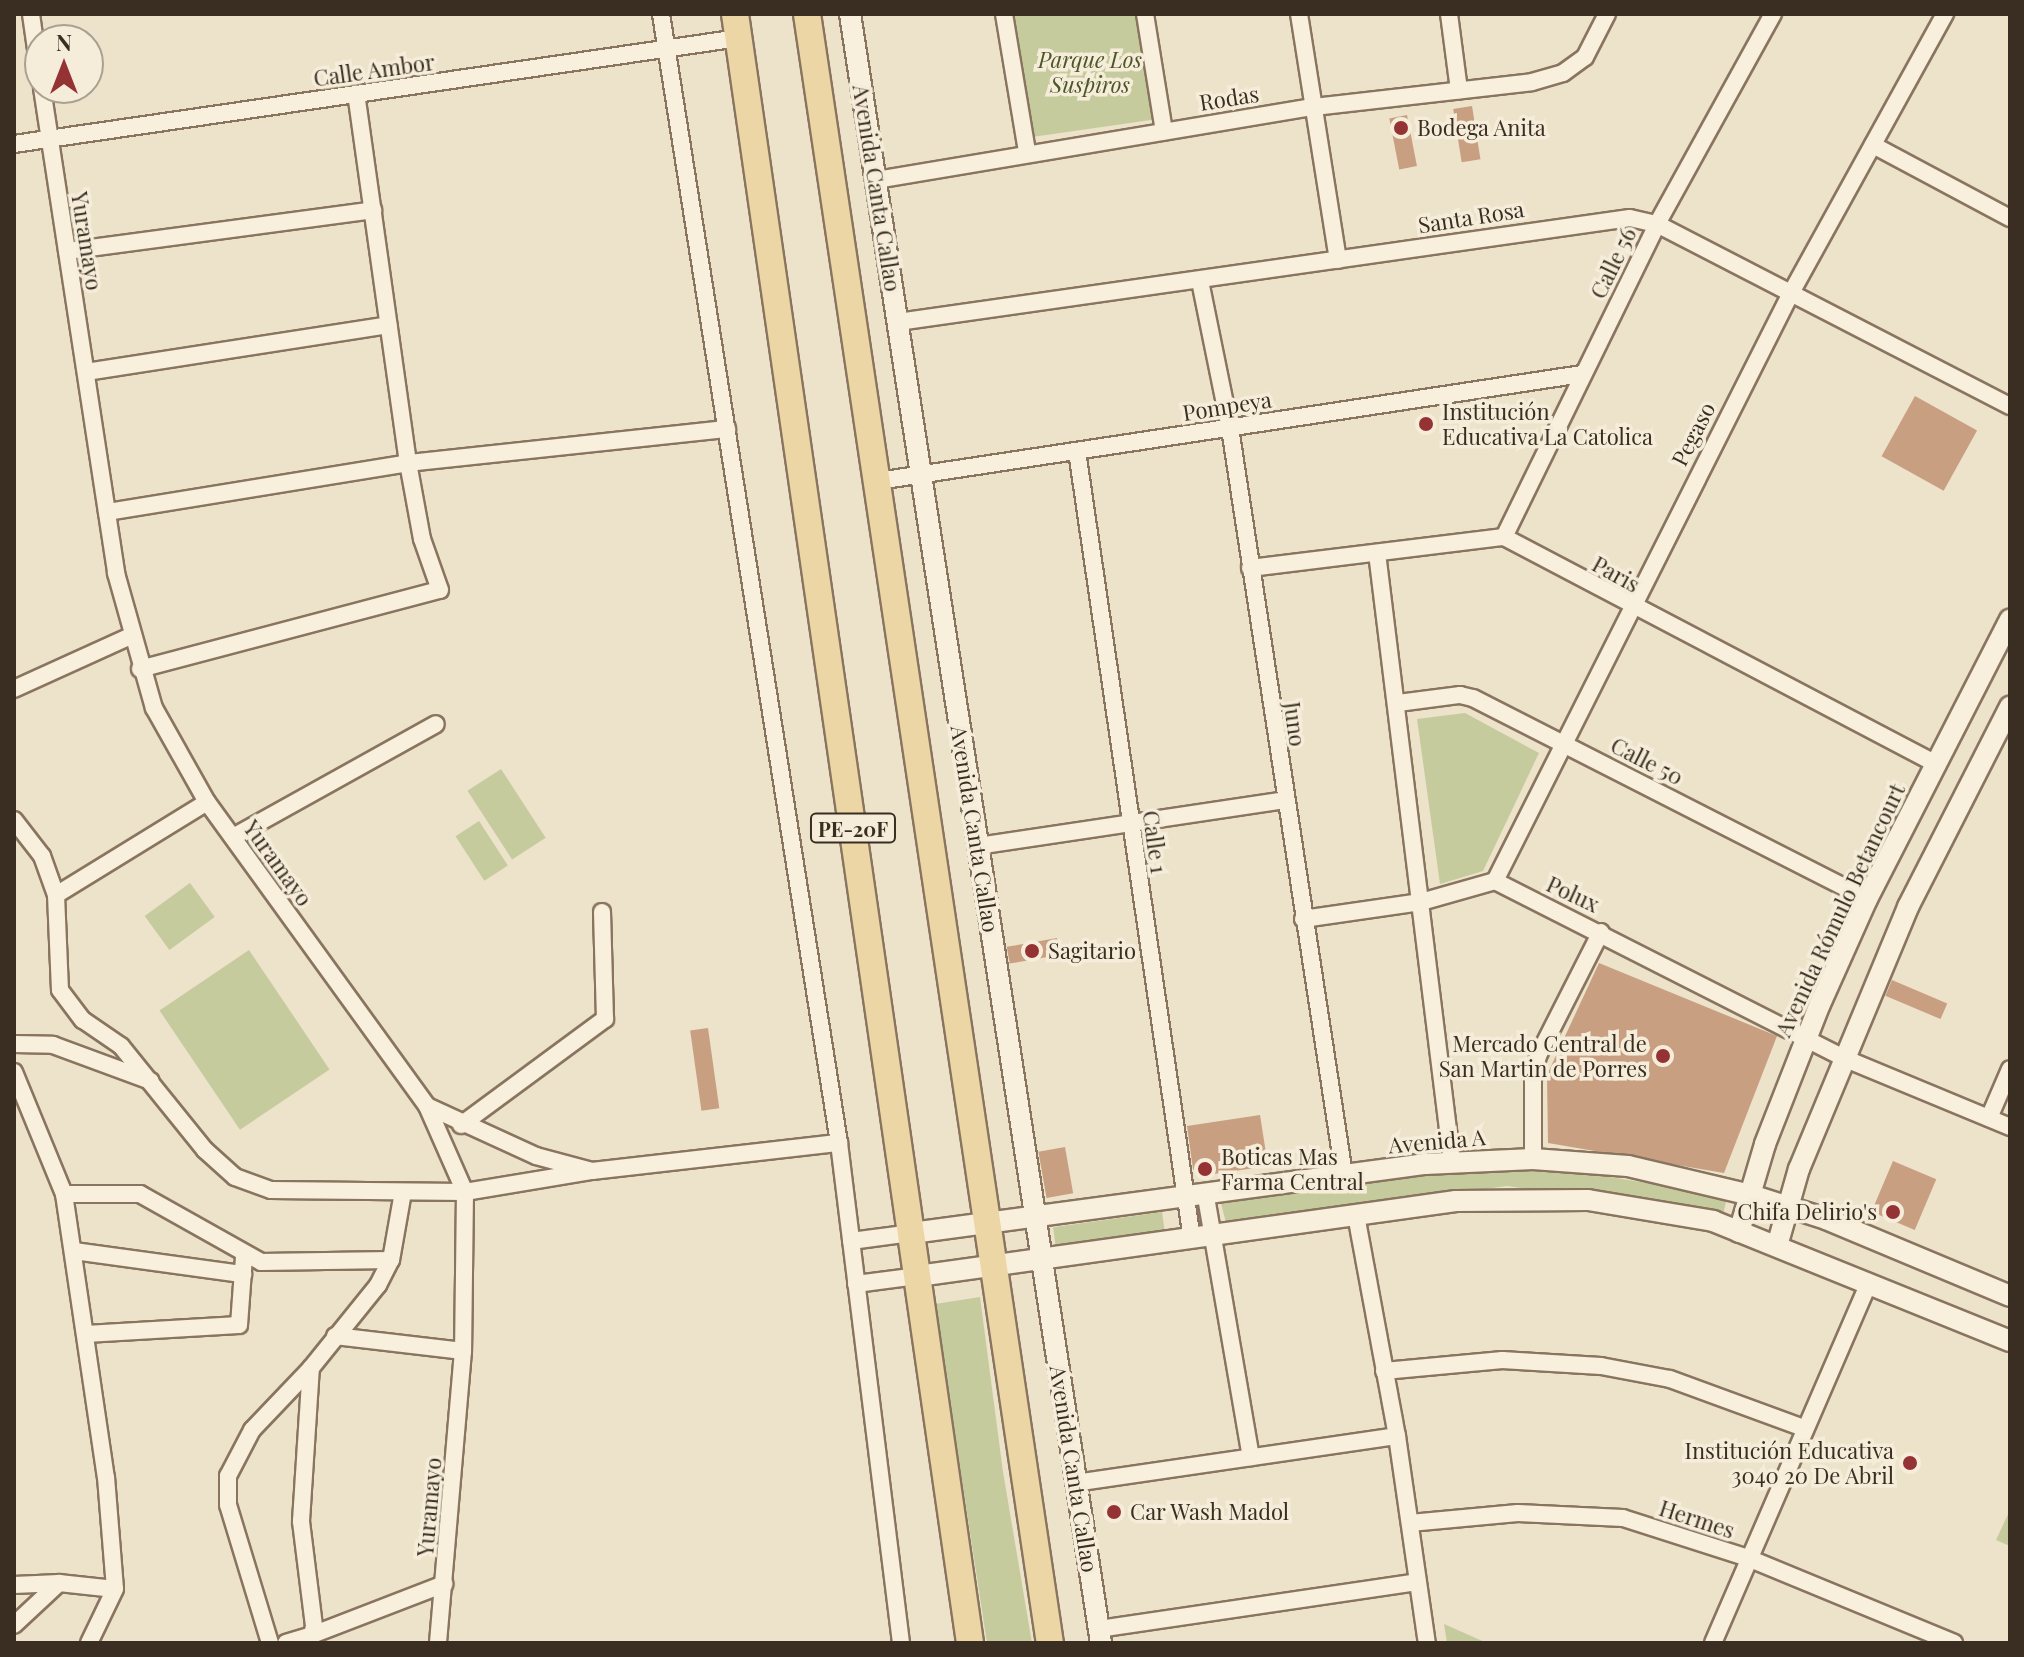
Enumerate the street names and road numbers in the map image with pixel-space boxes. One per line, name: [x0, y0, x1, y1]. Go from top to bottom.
street label: Calle Ambor: [311, 48, 437, 92]
street label: Rodas: [1197, 80, 1261, 116]
street label: Avenida Canta Callao: [848, 82, 906, 294]
street label: Yuramayo: [66, 190, 108, 292]
street label: Santa Rosa: [1416, 196, 1526, 238]
street label: Calle 56: [1585, 223, 1641, 303]
street label: Pompeya: [1181, 386, 1273, 426]
street label: Pegaso: [1666, 398, 1720, 470]
street label: Paris: [1588, 550, 1644, 598]
street label: Juno: [1279, 700, 1311, 748]
street label: Avenida Canta Callao: [946, 723, 1004, 935]
street label: Calle 50: [1607, 732, 1687, 790]
street label: Avenida Rómulo Betancourt: [1770, 779, 1910, 1041]
street label: Calle 1: [1138, 809, 1172, 875]
road number: PE-20F: [809, 812, 897, 844]
street label: Yuramayo: [238, 815, 318, 911]
street label: Polux: [1543, 870, 1603, 918]
street label: Avenida A: [1387, 1124, 1487, 1158]
street label: Avenida Canta Callao: [1045, 1363, 1103, 1575]
street label: Yuramayo: [412, 1456, 446, 1558]
street label: Hermes: [1656, 1494, 1738, 1544]

